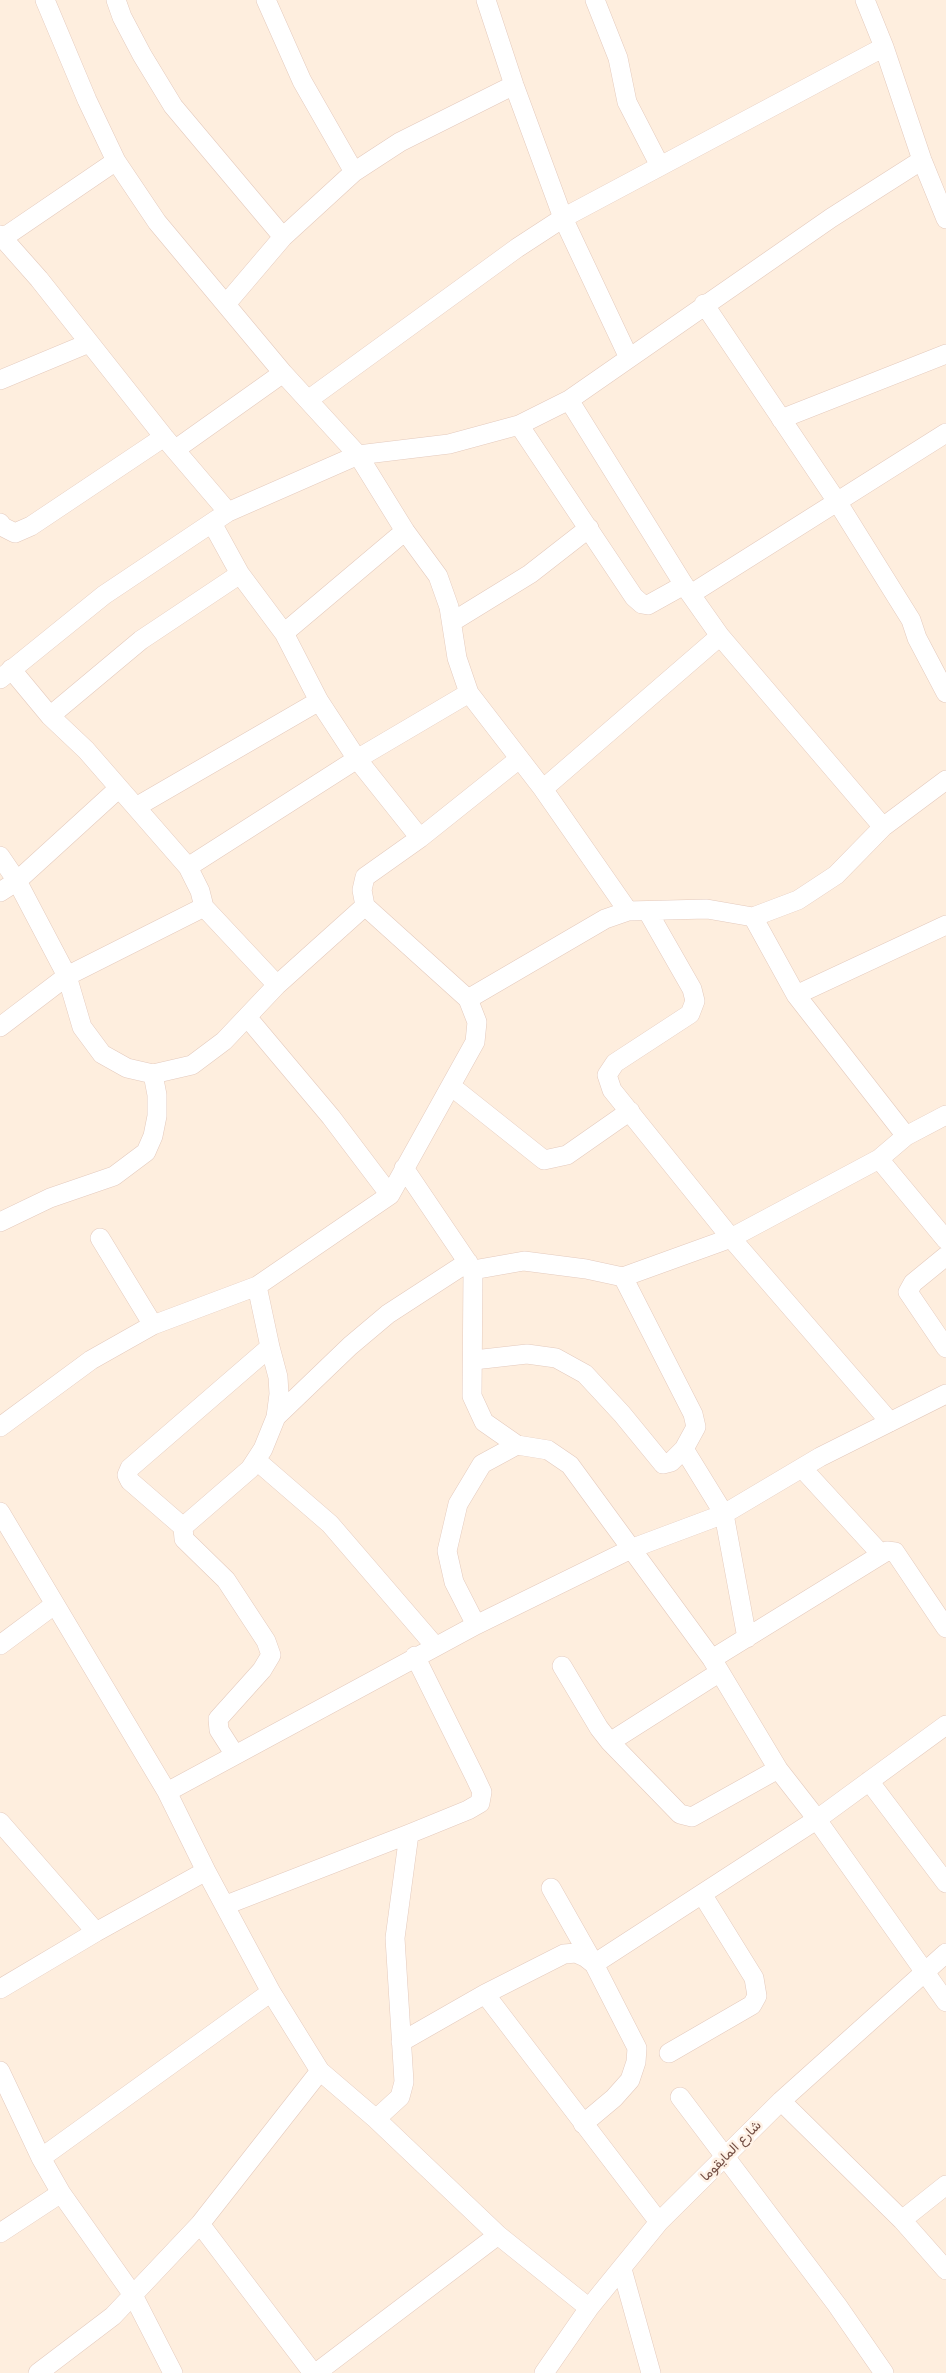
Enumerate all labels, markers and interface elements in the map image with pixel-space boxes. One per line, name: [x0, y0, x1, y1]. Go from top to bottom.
street label: شارع المايقوما: [697, 2117, 765, 2185]

